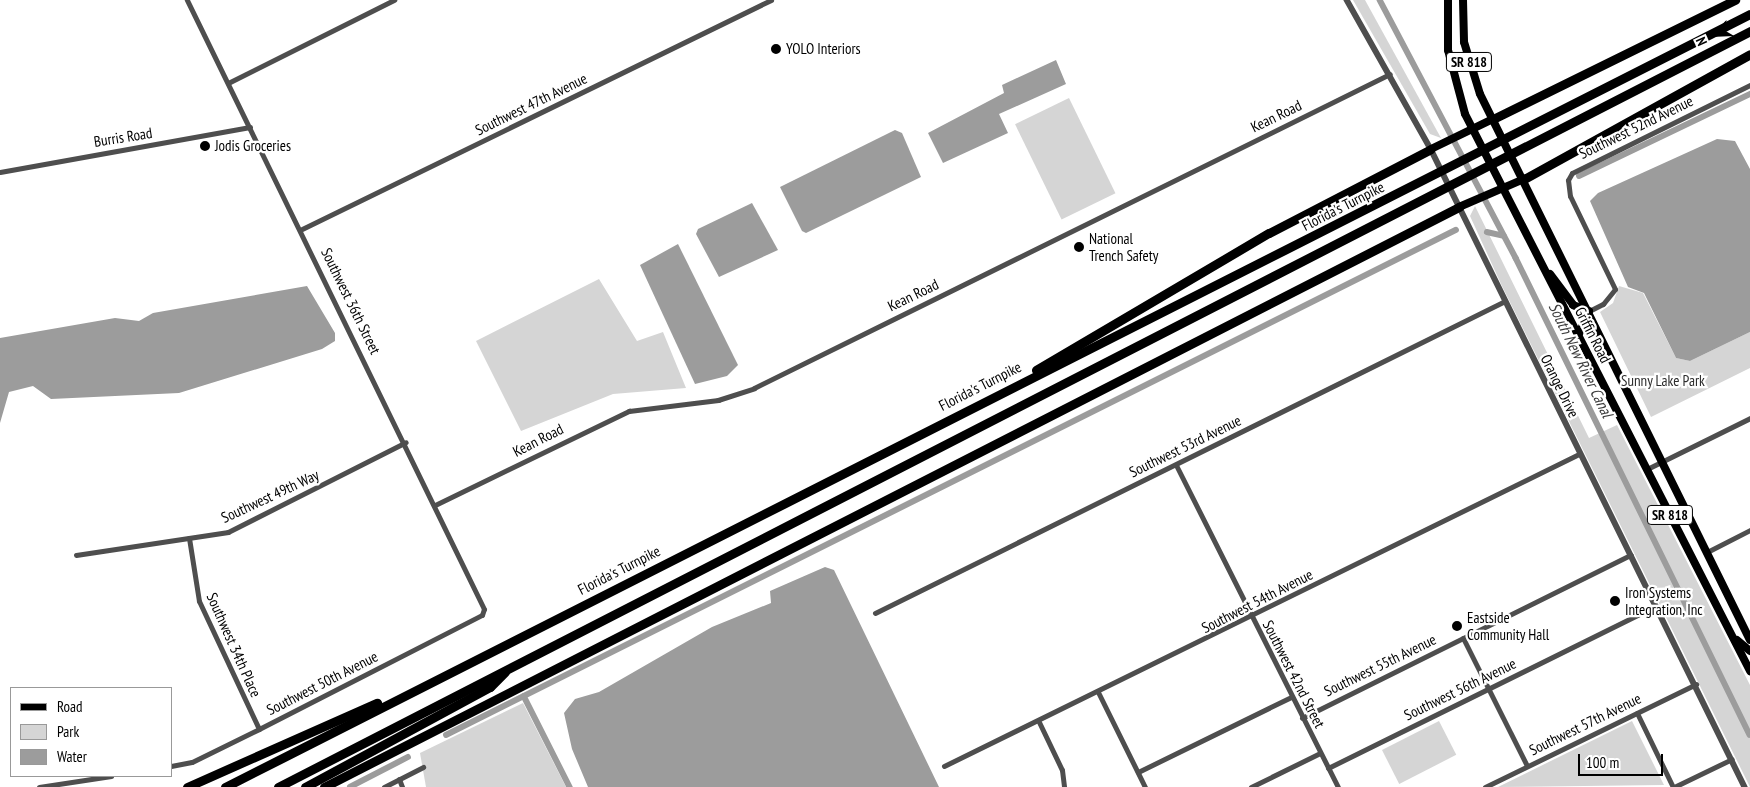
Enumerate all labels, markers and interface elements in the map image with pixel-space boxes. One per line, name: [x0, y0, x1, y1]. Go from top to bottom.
north arrow: [1690, 10, 1740, 60]
text: N: [1692, 34, 1711, 49]
place label: YOLO Interiors: [786, 40, 861, 58]
marker: YOLO Interiors: [770, 43, 782, 55]
road number: SR 818: [1445, 51, 1493, 74]
street label: Southwest 47th Avenue: [472, 69, 590, 139]
street label: Southwest 52nd Avenue: [1576, 91, 1696, 163]
street label: Kean Road: [1248, 96, 1304, 136]
street label: Burris Road: [93, 124, 153, 150]
place label: Jodis Groceries: [215, 137, 291, 155]
marker: Jodis Groceries: [199, 140, 211, 152]
street label: Florida's Turnpike: [1299, 177, 1387, 235]
place label: National Trench Safety: [1089, 229, 1158, 264]
marker: National Trench Safety: [1073, 241, 1085, 253]
street label: Southwest 36th Street: [318, 245, 384, 357]
street label: Kean Road: [885, 275, 941, 315]
water label: South New River Canal: [1545, 299, 1617, 421]
street label: Griffin Road: [1571, 304, 1615, 366]
street label: Orange Drive: [1537, 351, 1583, 421]
street label: Florida's Turnpike: [936, 357, 1024, 415]
park label: Sunny Lake Park: [1621, 372, 1705, 390]
street label: Southwest 53rd Avenue: [1126, 411, 1244, 481]
street label: Kean Road: [510, 420, 566, 460]
street label: Southwest 49th Way: [218, 465, 322, 527]
road number: SR 818: [1646, 504, 1694, 526]
street label: Florida's Turnpike: [575, 541, 663, 599]
street label: Southwest 54th Avenue: [1198, 565, 1316, 637]
place label: Iron Systems Integration, Inc: [1625, 583, 1704, 618]
street label: Southwest 34th Place: [203, 590, 265, 700]
marker: Iron Systems Integration, Inc: [1609, 595, 1621, 607]
place label: Eastside Community Hall: [1467, 608, 1550, 643]
street label: Southwest 42nd Street: [1259, 617, 1329, 731]
marker: Eastside Community Hall: [1451, 620, 1463, 632]
street label: Southwest 55th Avenue: [1321, 630, 1439, 700]
street label: Southwest 50th Avenue: [263, 647, 381, 719]
street label: Southwest 56th Avenue: [1401, 654, 1519, 724]
legend: [10, 687, 172, 777]
street label: Southwest 57th Avenue: [1526, 689, 1644, 759]
text: Road: [57, 697, 83, 716]
text: Park: [57, 722, 79, 741]
scale bar: [1580, 744, 1665, 776]
text: Water: [57, 747, 87, 766]
text: 100 m: [1586, 753, 1619, 772]

